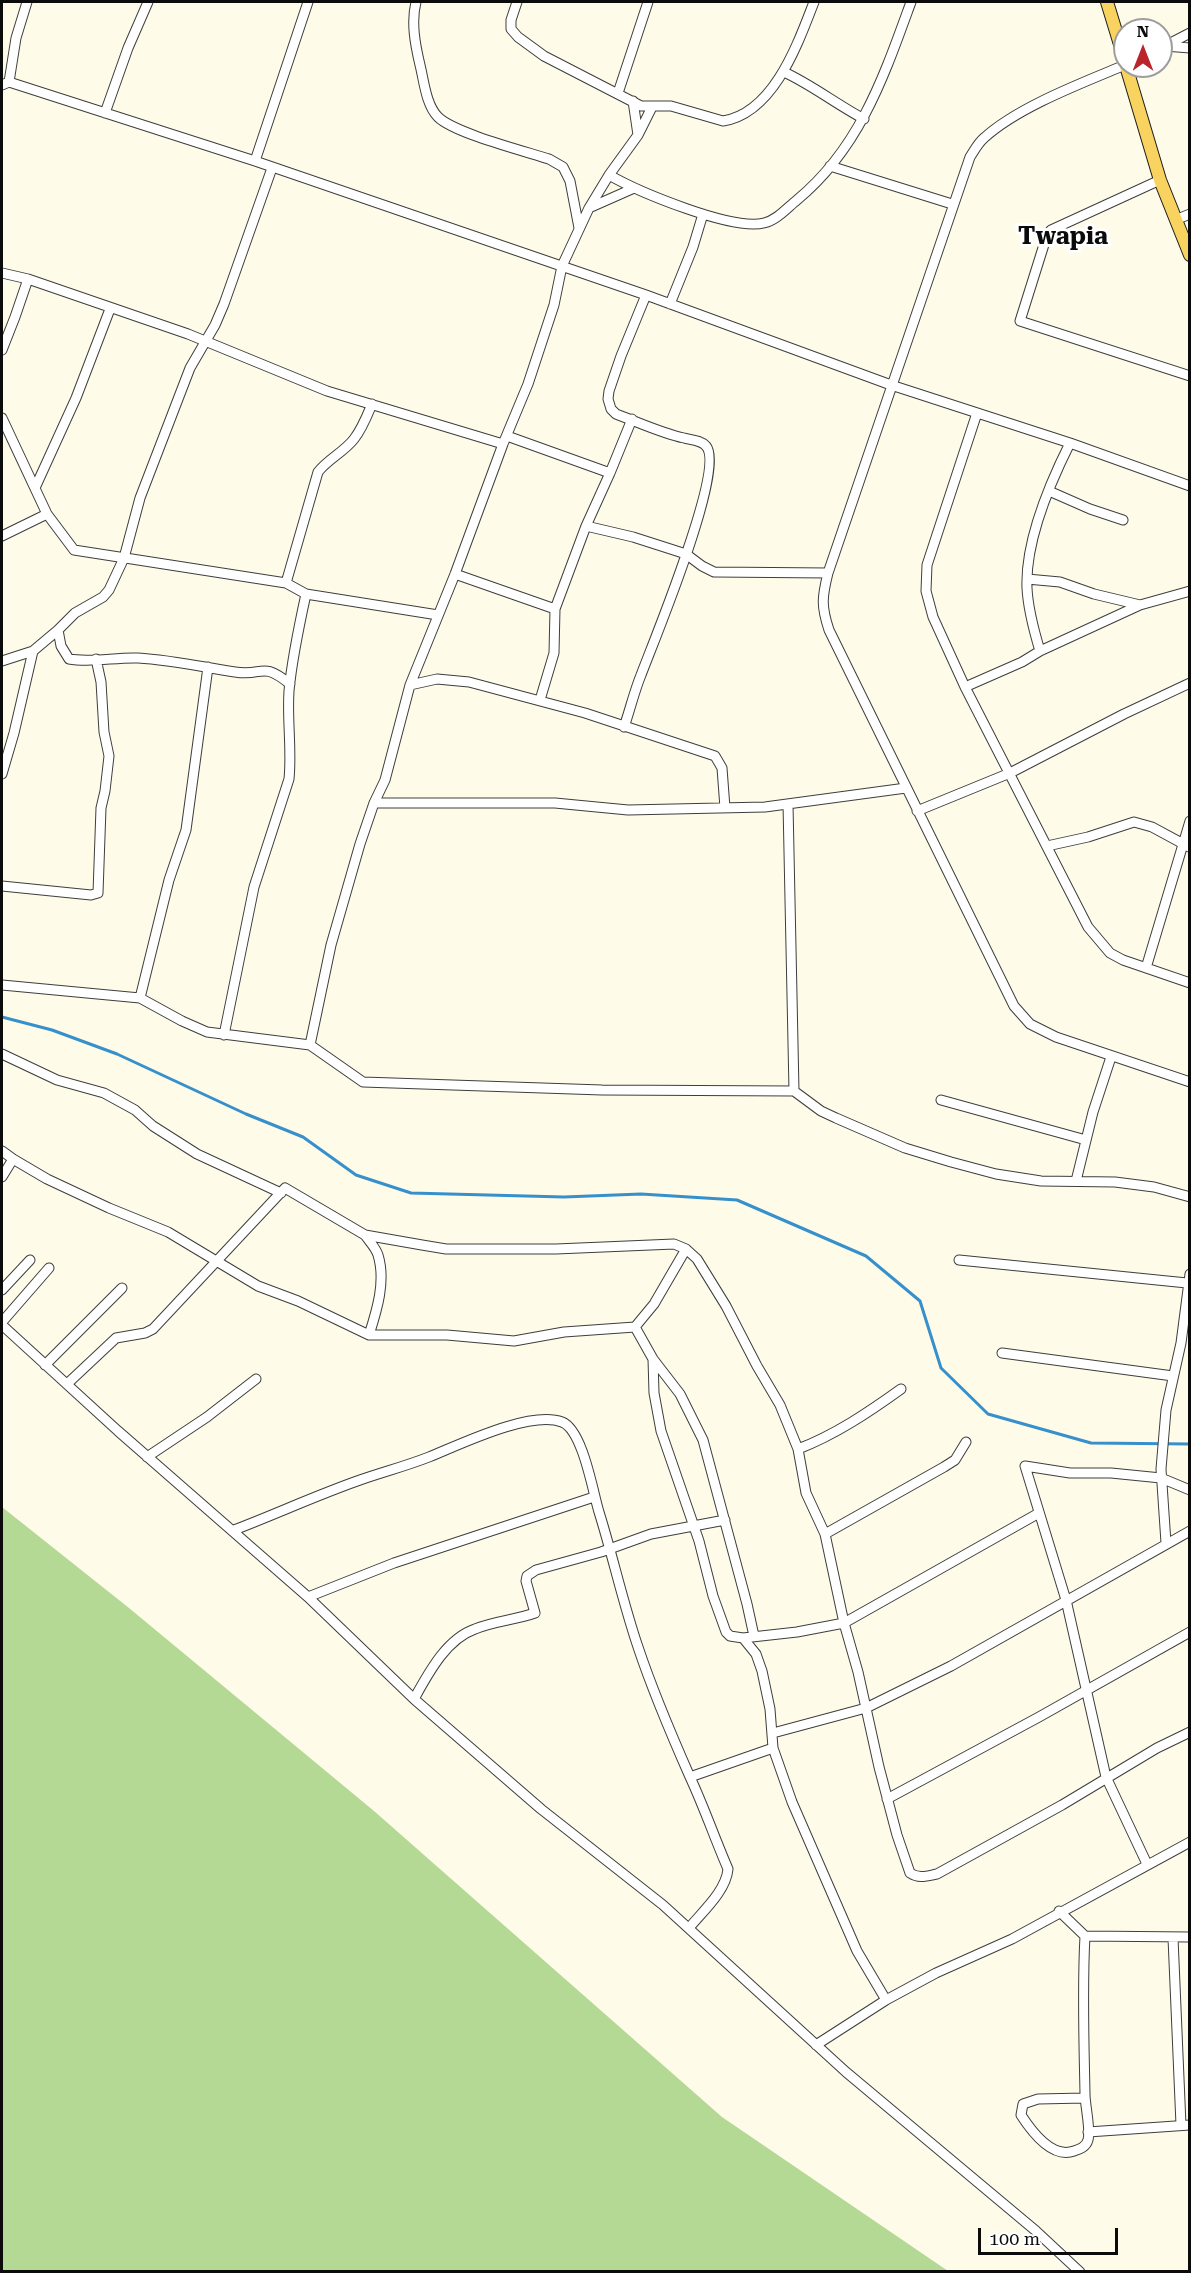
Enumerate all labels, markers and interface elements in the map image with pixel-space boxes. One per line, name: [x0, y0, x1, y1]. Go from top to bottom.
north arrow: [1113, 18, 1173, 78]
text: N: [1137, 22, 1149, 41]
district label: Twapia: [1018, 223, 1108, 251]
scale bar: [981, 2216, 1120, 2254]
text: 100 m: [989, 2228, 1040, 2249]

